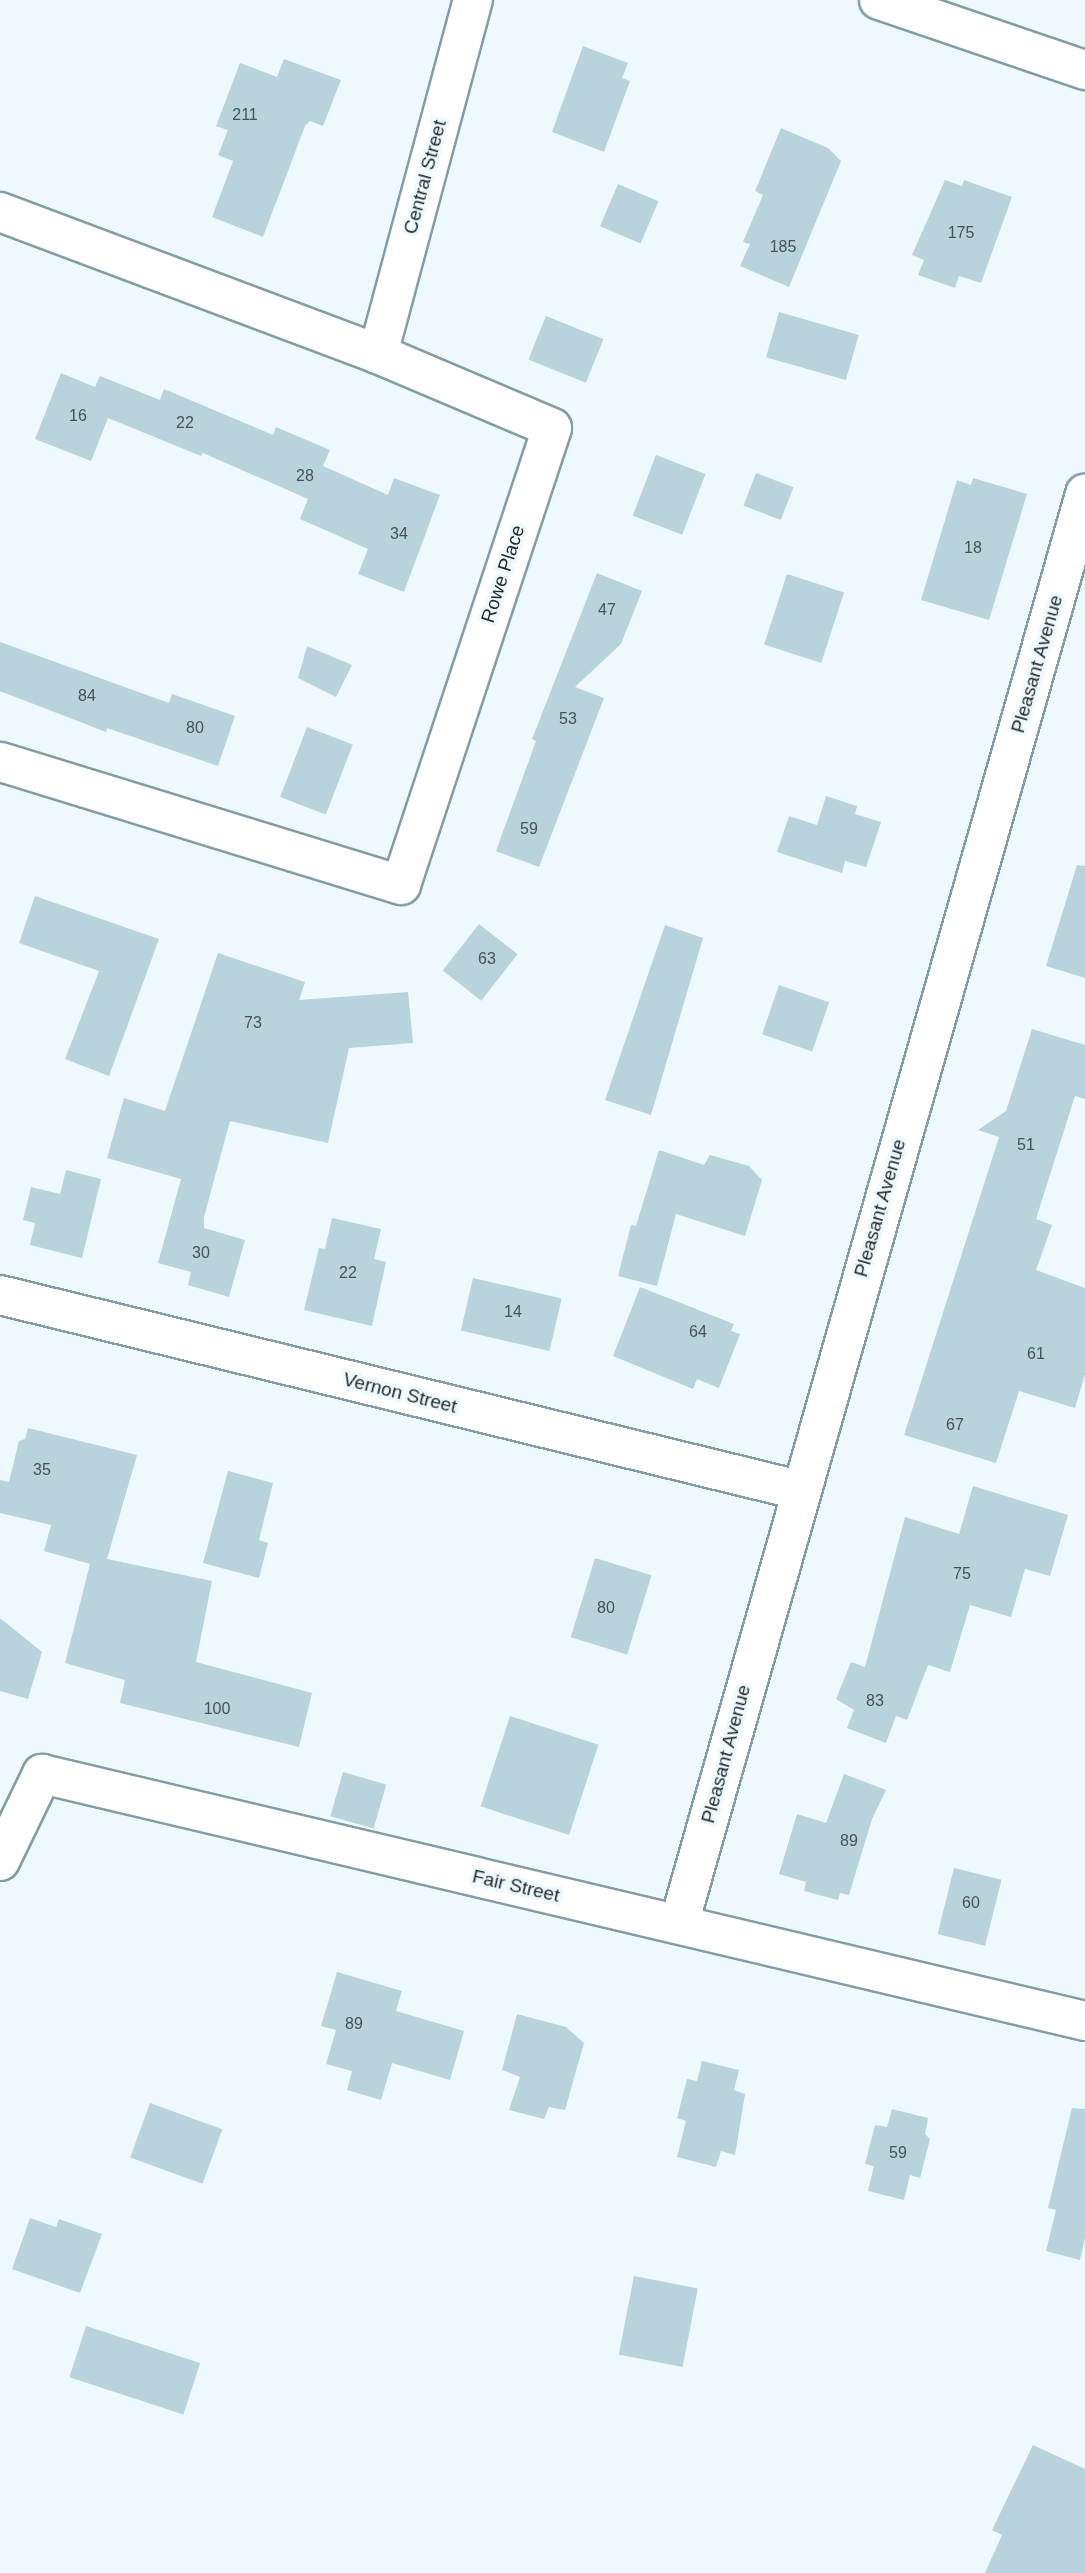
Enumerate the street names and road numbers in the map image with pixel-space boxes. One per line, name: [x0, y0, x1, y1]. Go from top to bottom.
street label: Central Street: [399, 117, 451, 237]
street label: Rowe Place: [476, 522, 530, 626]
street label: Pleasant Avenue: [1006, 592, 1068, 736]
street label: Pleasant Avenue: [849, 1136, 911, 1280]
street label: Vernon Street: [341, 1368, 459, 1418]
street label: Pleasant Avenue: [696, 1682, 756, 1826]
street label: Fair Street: [470, 1865, 562, 1907]

